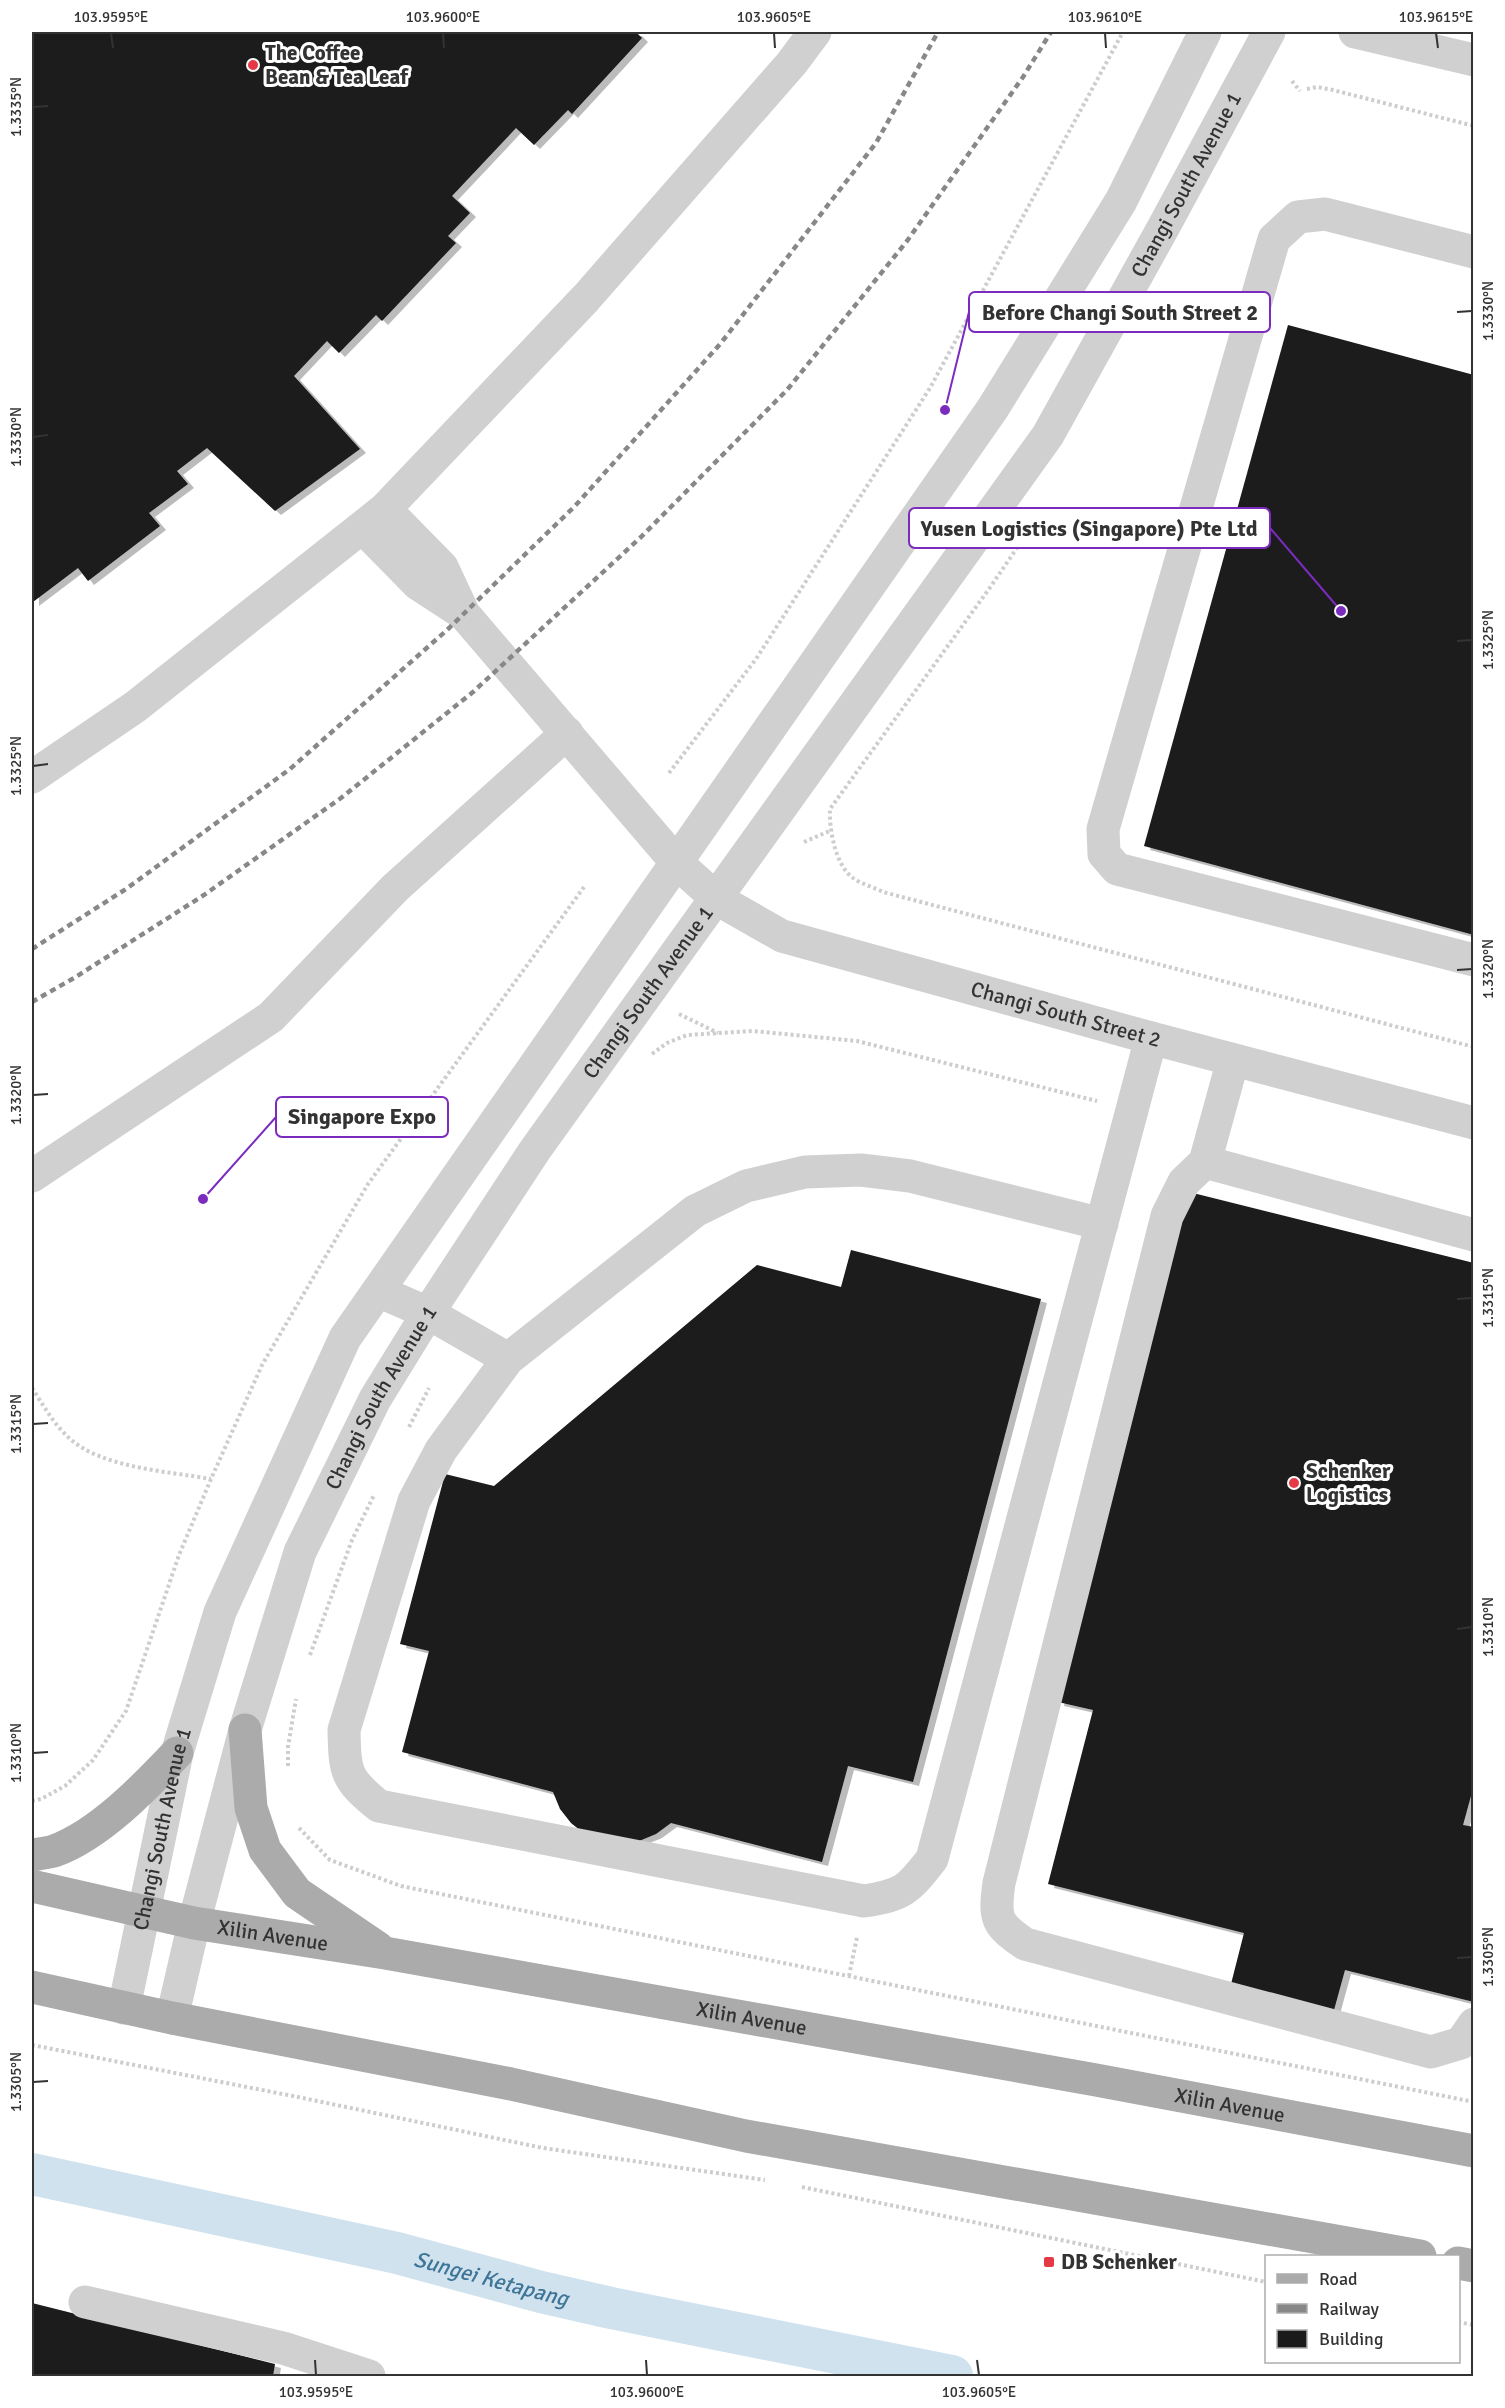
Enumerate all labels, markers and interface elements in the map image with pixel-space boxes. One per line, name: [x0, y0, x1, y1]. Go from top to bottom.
text: 103.9595°E: [74, 8, 148, 26]
text: 103.9600°E: [406, 8, 480, 26]
text: 103.9605°E: [737, 8, 811, 26]
text: 103.9610°E: [1068, 8, 1142, 26]
text: 103.9615°E: [1399, 8, 1473, 26]
place label: The Coffee Bean & Tea Leaf: [265, 40, 409, 90]
marker: The Coffee Bean & Tea Leaf: [246, 58, 260, 72]
text: 1.3335°N: [7, 77, 25, 137]
street label: Changi South Avenue 1: [1125, 87, 1247, 282]
text: 1.3330°N: [1479, 281, 1497, 341]
callout: Before Changi South Street 2: [969, 292, 1270, 332]
text: Before Changi South Street 2: [982, 299, 1258, 326]
text: 1.3330°N: [7, 407, 25, 467]
callout: Yusen Logistics (Singapore) Pte Ltd: [909, 508, 1270, 548]
text: Yusen Logistics (Singapore) Pte Ltd: [919, 515, 1258, 542]
text: 1.3325°N: [1479, 610, 1497, 670]
text: 1.3325°N: [7, 736, 25, 796]
street label: Changi South Avenue 1: [577, 901, 719, 1084]
text: 1.3320°N: [1479, 939, 1497, 999]
street label: Changi South Street 2: [968, 976, 1164, 1053]
text: 1.3320°N: [7, 1065, 25, 1125]
callout: Singapore Expo: [276, 1097, 448, 1137]
text: Singapore Expo: [288, 1103, 436, 1130]
text: 1.3315°N: [1479, 1268, 1497, 1328]
street label: Changi South Avenue 1: [320, 1300, 442, 1494]
text: 1.3315°N: [7, 1394, 25, 1454]
place label: Schenker Logistics: [1306, 1458, 1391, 1508]
marker: Schenker Logistics: [1287, 1476, 1301, 1490]
text: 1.3310°N: [1479, 1597, 1497, 1657]
text: 1.3310°N: [7, 1723, 25, 1783]
street label: Changi South Avenue 1: [127, 1724, 197, 1933]
street label: Xilin Avenue: [216, 1914, 330, 1957]
text: 1.3305°N: [1479, 1927, 1497, 1987]
street label: Xilin Avenue: [694, 1996, 809, 2041]
text: 1.3305°N: [7, 2052, 25, 2112]
street label: Xilin Avenue: [1173, 2082, 1287, 2128]
water label: Sungei Ketapang: [411, 2245, 573, 2312]
place label: DB Schenker: [1061, 2249, 1178, 2275]
marker: DB Schenker: [1042, 2255, 1056, 2269]
legend: [1265, 2255, 1460, 2363]
text: Road: [1319, 2268, 1358, 2290]
text: Railway: [1319, 2298, 1380, 2320]
text: Building: [1319, 2328, 1383, 2350]
text: 103.9595°E: [279, 2383, 353, 2401]
text: 103.9600°E: [610, 2383, 684, 2401]
text: 103.9605°E: [942, 2383, 1016, 2401]

